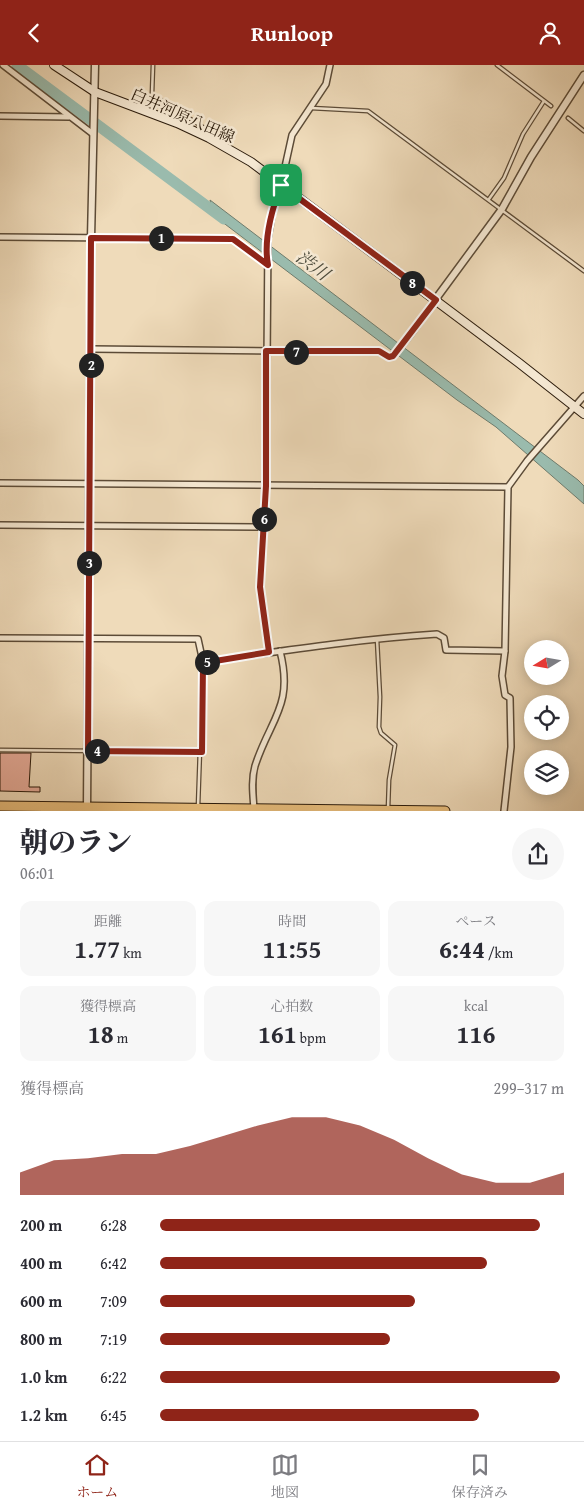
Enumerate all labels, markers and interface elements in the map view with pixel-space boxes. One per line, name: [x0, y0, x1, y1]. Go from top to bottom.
text: Runloop: [251, 17, 333, 49]
icon: back: [20, 19, 48, 47]
icon: person: [536, 19, 564, 47]
street label: 白井河原八田線: [127, 81, 239, 149]
pin: [260, 164, 302, 206]
icon: arrive: [267, 171, 295, 199]
pin: 1: [148, 225, 174, 251]
text: 1: [158, 228, 165, 248]
water label: 渋川: [291, 243, 337, 288]
pin: 8: [400, 271, 424, 295]
text: 8: [409, 273, 416, 293]
pin: 7: [284, 339, 308, 365]
text: 7: [293, 342, 300, 362]
pin: 2: [78, 353, 104, 377]
text: 2: [88, 355, 95, 375]
pin: 6: [252, 507, 276, 531]
text: 6: [261, 509, 268, 529]
pin: 3: [76, 551, 102, 575]
text: 3: [86, 553, 93, 573]
north arrow: [524, 640, 569, 685]
map controls: [524, 640, 569, 795]
pin: 5: [194, 649, 220, 675]
text: 5: [204, 652, 211, 672]
button: locate: [524, 695, 569, 740]
pin: 4: [84, 739, 110, 763]
text: 4: [94, 741, 101, 761]
button: layers: [524, 750, 569, 795]
text: 朝のラン: [20, 821, 132, 862]
button: share: [512, 828, 564, 880]
text: 06:01: [20, 861, 55, 885]
text: 距離: [94, 911, 122, 931]
text: 時間: [278, 911, 306, 931]
text: ペース: [455, 911, 497, 931]
text: 1.77: [74, 931, 120, 967]
text: 11:55: [263, 931, 321, 967]
text: 6:44: [439, 931, 485, 967]
text: km: [120, 943, 142, 963]
text: /km: [485, 943, 513, 963]
text: 獲得標高: [80, 996, 136, 1016]
text: 心拍数: [271, 996, 313, 1016]
text: kcal: [464, 996, 488, 1016]
text: 18: [88, 1016, 114, 1052]
text: 161: [258, 1016, 297, 1052]
text: 116: [457, 1016, 495, 1052]
text: m: [114, 1028, 128, 1048]
text: bpm: [297, 1028, 326, 1048]
text: 獲得標高: [20, 1076, 84, 1100]
text: 299–317 m: [494, 1076, 564, 1100]
text: 200 m: [20, 1213, 62, 1237]
text: 6:28: [100, 1213, 127, 1237]
text: 400 m: [20, 1251, 62, 1275]
text: 6:42: [100, 1251, 127, 1275]
text: 600 m: [20, 1289, 62, 1313]
text: 7:09: [100, 1289, 127, 1313]
text: 800 m: [20, 1327, 62, 1351]
text: 7:19: [100, 1327, 127, 1351]
text: 1.0 km: [20, 1365, 67, 1389]
text: 6:22: [100, 1365, 127, 1389]
text: 1.2 km: [20, 1403, 67, 1427]
text: 6:45: [100, 1403, 127, 1427]
tab: ホーム: [76, 1451, 118, 1502]
tab: 地図: [271, 1451, 299, 1502]
tab: 保存済み: [452, 1451, 508, 1502]

